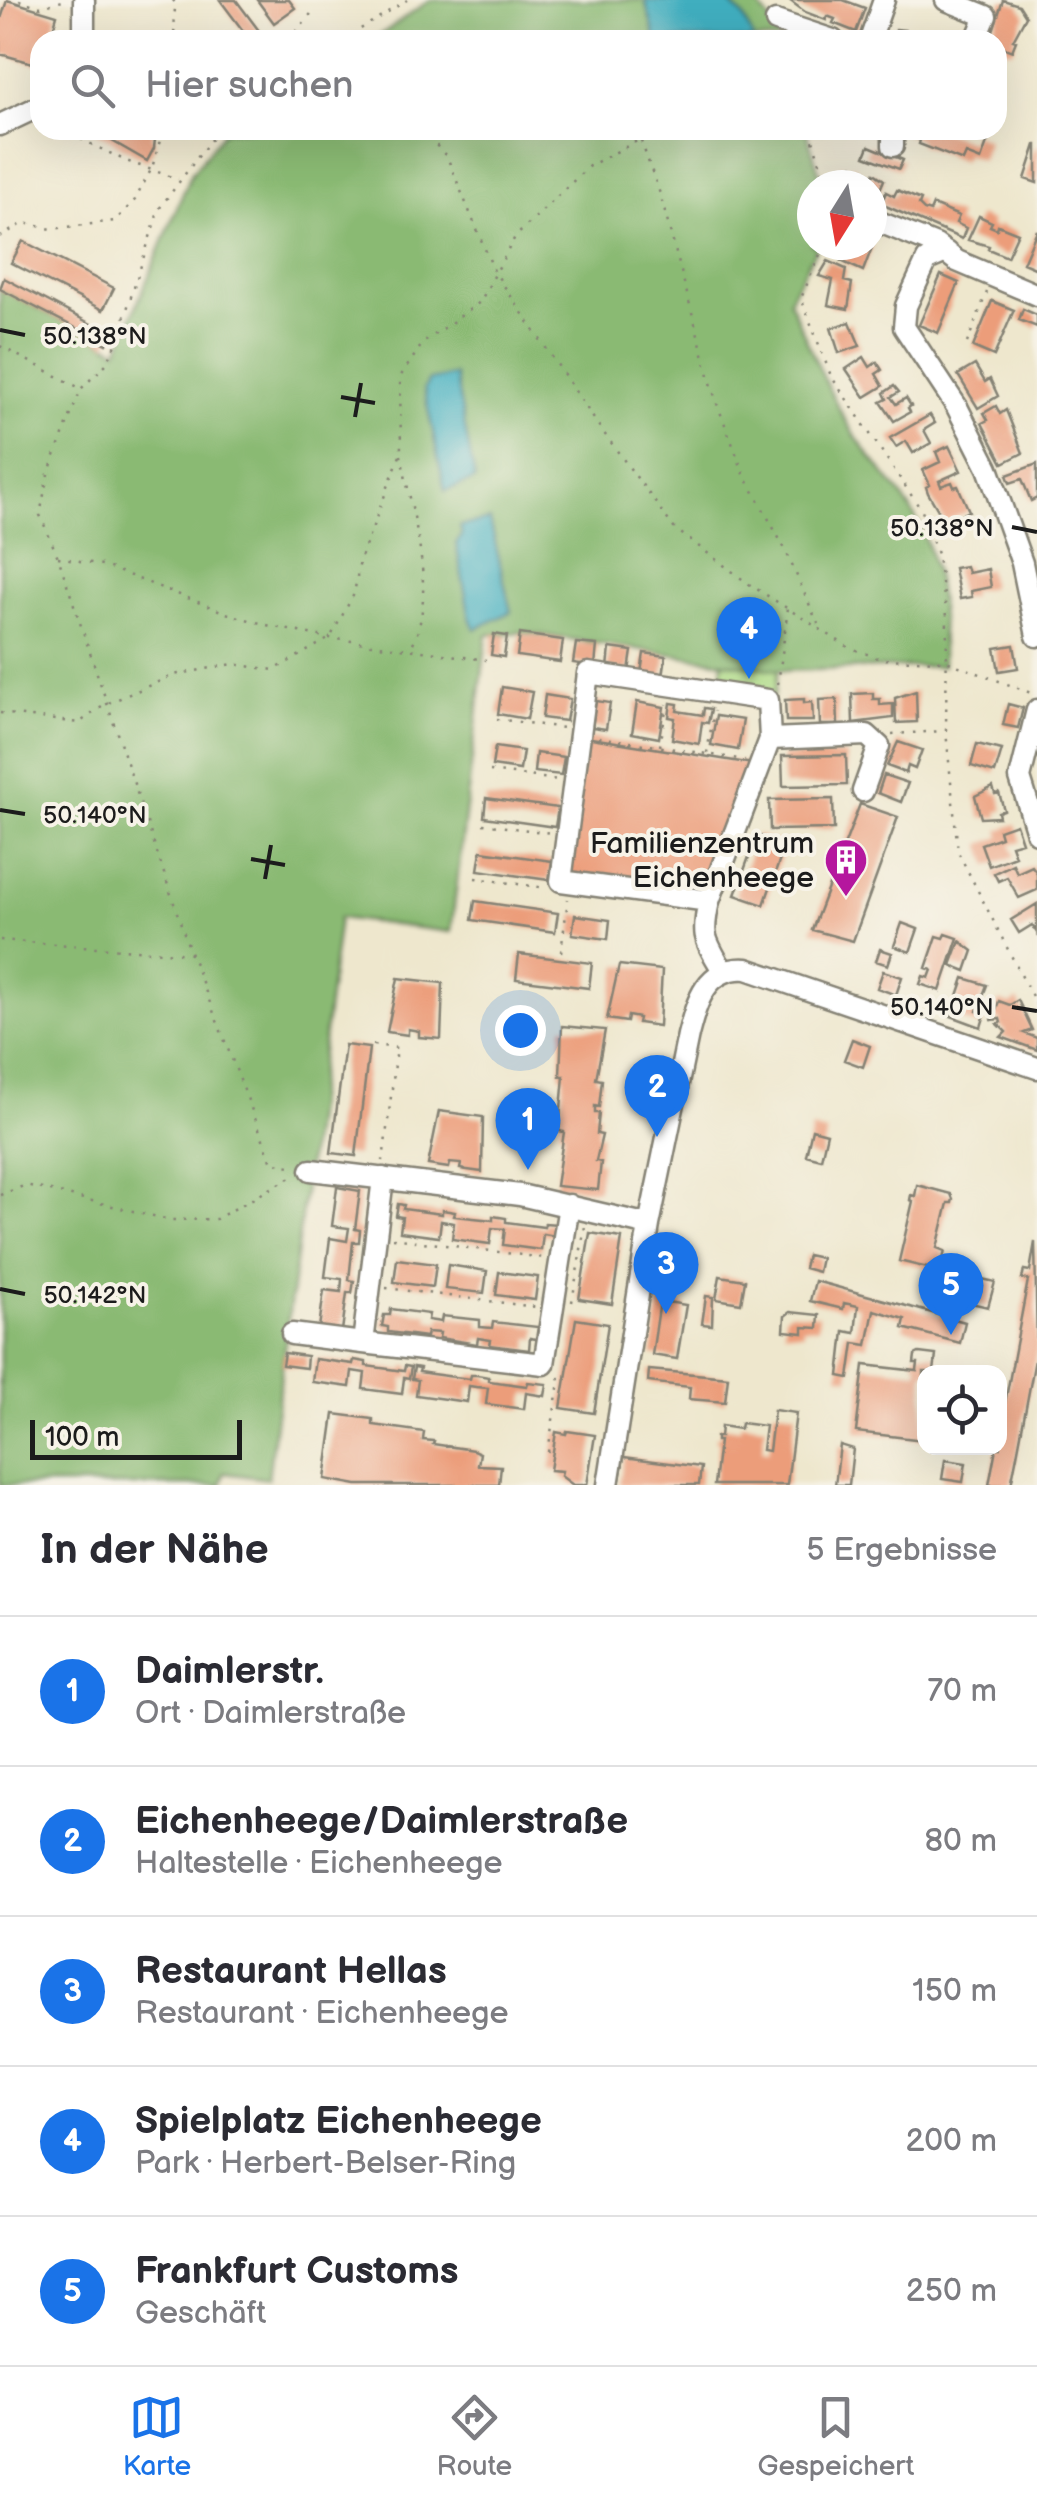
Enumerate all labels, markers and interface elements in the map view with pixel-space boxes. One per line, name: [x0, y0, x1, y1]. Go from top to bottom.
search box: [30, 30, 1007, 140]
icon: search: [65, 58, 120, 113]
text: Hier suchen: [145, 63, 353, 108]
north arrow: [797, 170, 887, 260]
text: 50.138°N: [43, 321, 147, 352]
text: 50.138°N: [890, 513, 994, 544]
pin: 4: [716, 596, 782, 679]
text: 50.140°N: [43, 800, 147, 831]
place label: Familienzentrum Eichenheege: [590, 826, 814, 896]
building icon: Familienzentrum Eichenheege: [823, 837, 869, 898]
text: 50.140°N: [890, 992, 994, 1023]
your location: [495, 1005, 546, 1056]
pin: 2: [624, 1054, 690, 1137]
pin: 1: [496, 1088, 560, 1170]
pin: 3: [634, 1232, 698, 1314]
pin: 5: [918, 1252, 984, 1335]
text: 50.142°N: [43, 1280, 147, 1311]
map controls: [917, 1365, 1007, 1455]
button: locate: [917, 1365, 1007, 1455]
scale bar: [30, 1415, 242, 1460]
text: 100 m: [45, 1421, 119, 1454]
text: In der Nähe: [40, 1525, 269, 1576]
text: 5 Ergebnisse: [806, 1531, 997, 1570]
text: Daimlerstr.: [135, 1649, 324, 1694]
text: 1: [66, 1672, 79, 1711]
text: 70 m: [927, 1672, 997, 1711]
text: Ort · Daimlerstraße: [135, 1694, 406, 1733]
text: Eichenheege/Daimlerstraße: [135, 1799, 628, 1844]
text: 2: [63, 1822, 82, 1861]
text: 80 m: [924, 1822, 997, 1861]
text: Haltestelle · Eichenheege: [135, 1844, 503, 1883]
text: Restaurant Hellas: [135, 1949, 447, 1994]
text: 3: [63, 1972, 82, 2011]
text: 150 m: [912, 1972, 997, 2011]
text: Restaurant · Eichenheege: [135, 1994, 509, 2033]
text: Spielplatz Eichenheege: [135, 2099, 542, 2144]
text: 4: [63, 2122, 82, 2161]
text: 200 m: [905, 2122, 997, 2161]
text: Park · Herbert-Belser-Ring: [135, 2144, 516, 2183]
text: Frankfurt Customs: [135, 2249, 459, 2294]
text: 5: [63, 2272, 82, 2311]
text: 250 m: [906, 2272, 997, 2311]
text: Geschäft: [135, 2294, 266, 2333]
tab: Karte: [123, 2390, 191, 2483]
tab: Route: [437, 2390, 512, 2483]
tab: Gespeichert: [757, 2390, 914, 2483]

